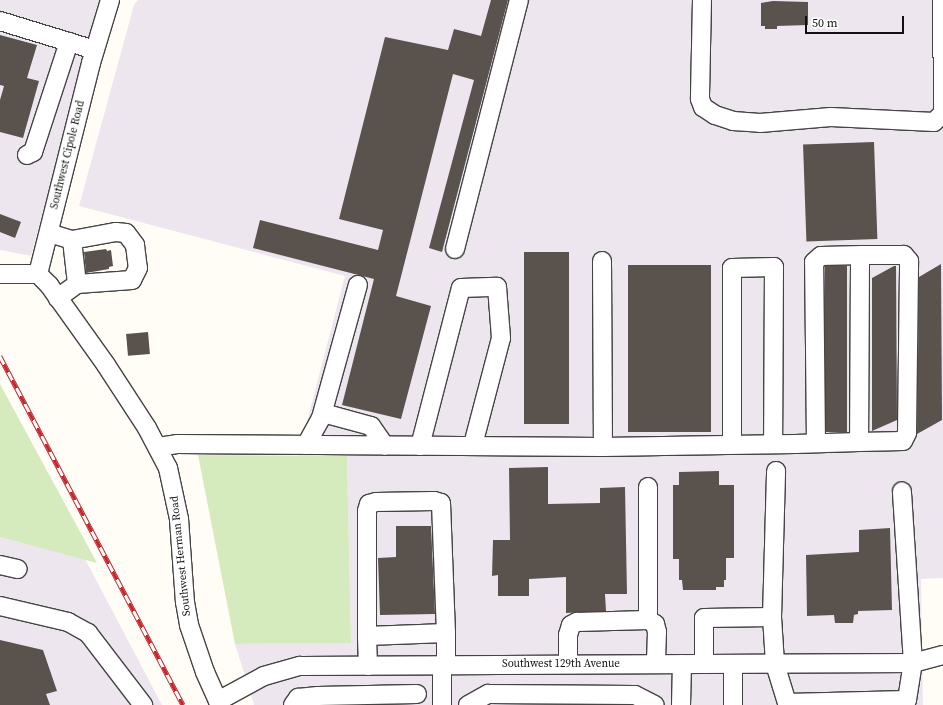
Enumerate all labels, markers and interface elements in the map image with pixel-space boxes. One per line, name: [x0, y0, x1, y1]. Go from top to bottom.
scale bar: [807, 8, 906, 34]
text: 50 m: [812, 15, 838, 31]
street label: Southwest Cipole Road: [48, 99, 88, 211]
street label: Southwest Herman Road: [168, 495, 194, 617]
street label: Southwest 129th Avenue: [502, 657, 620, 671]

